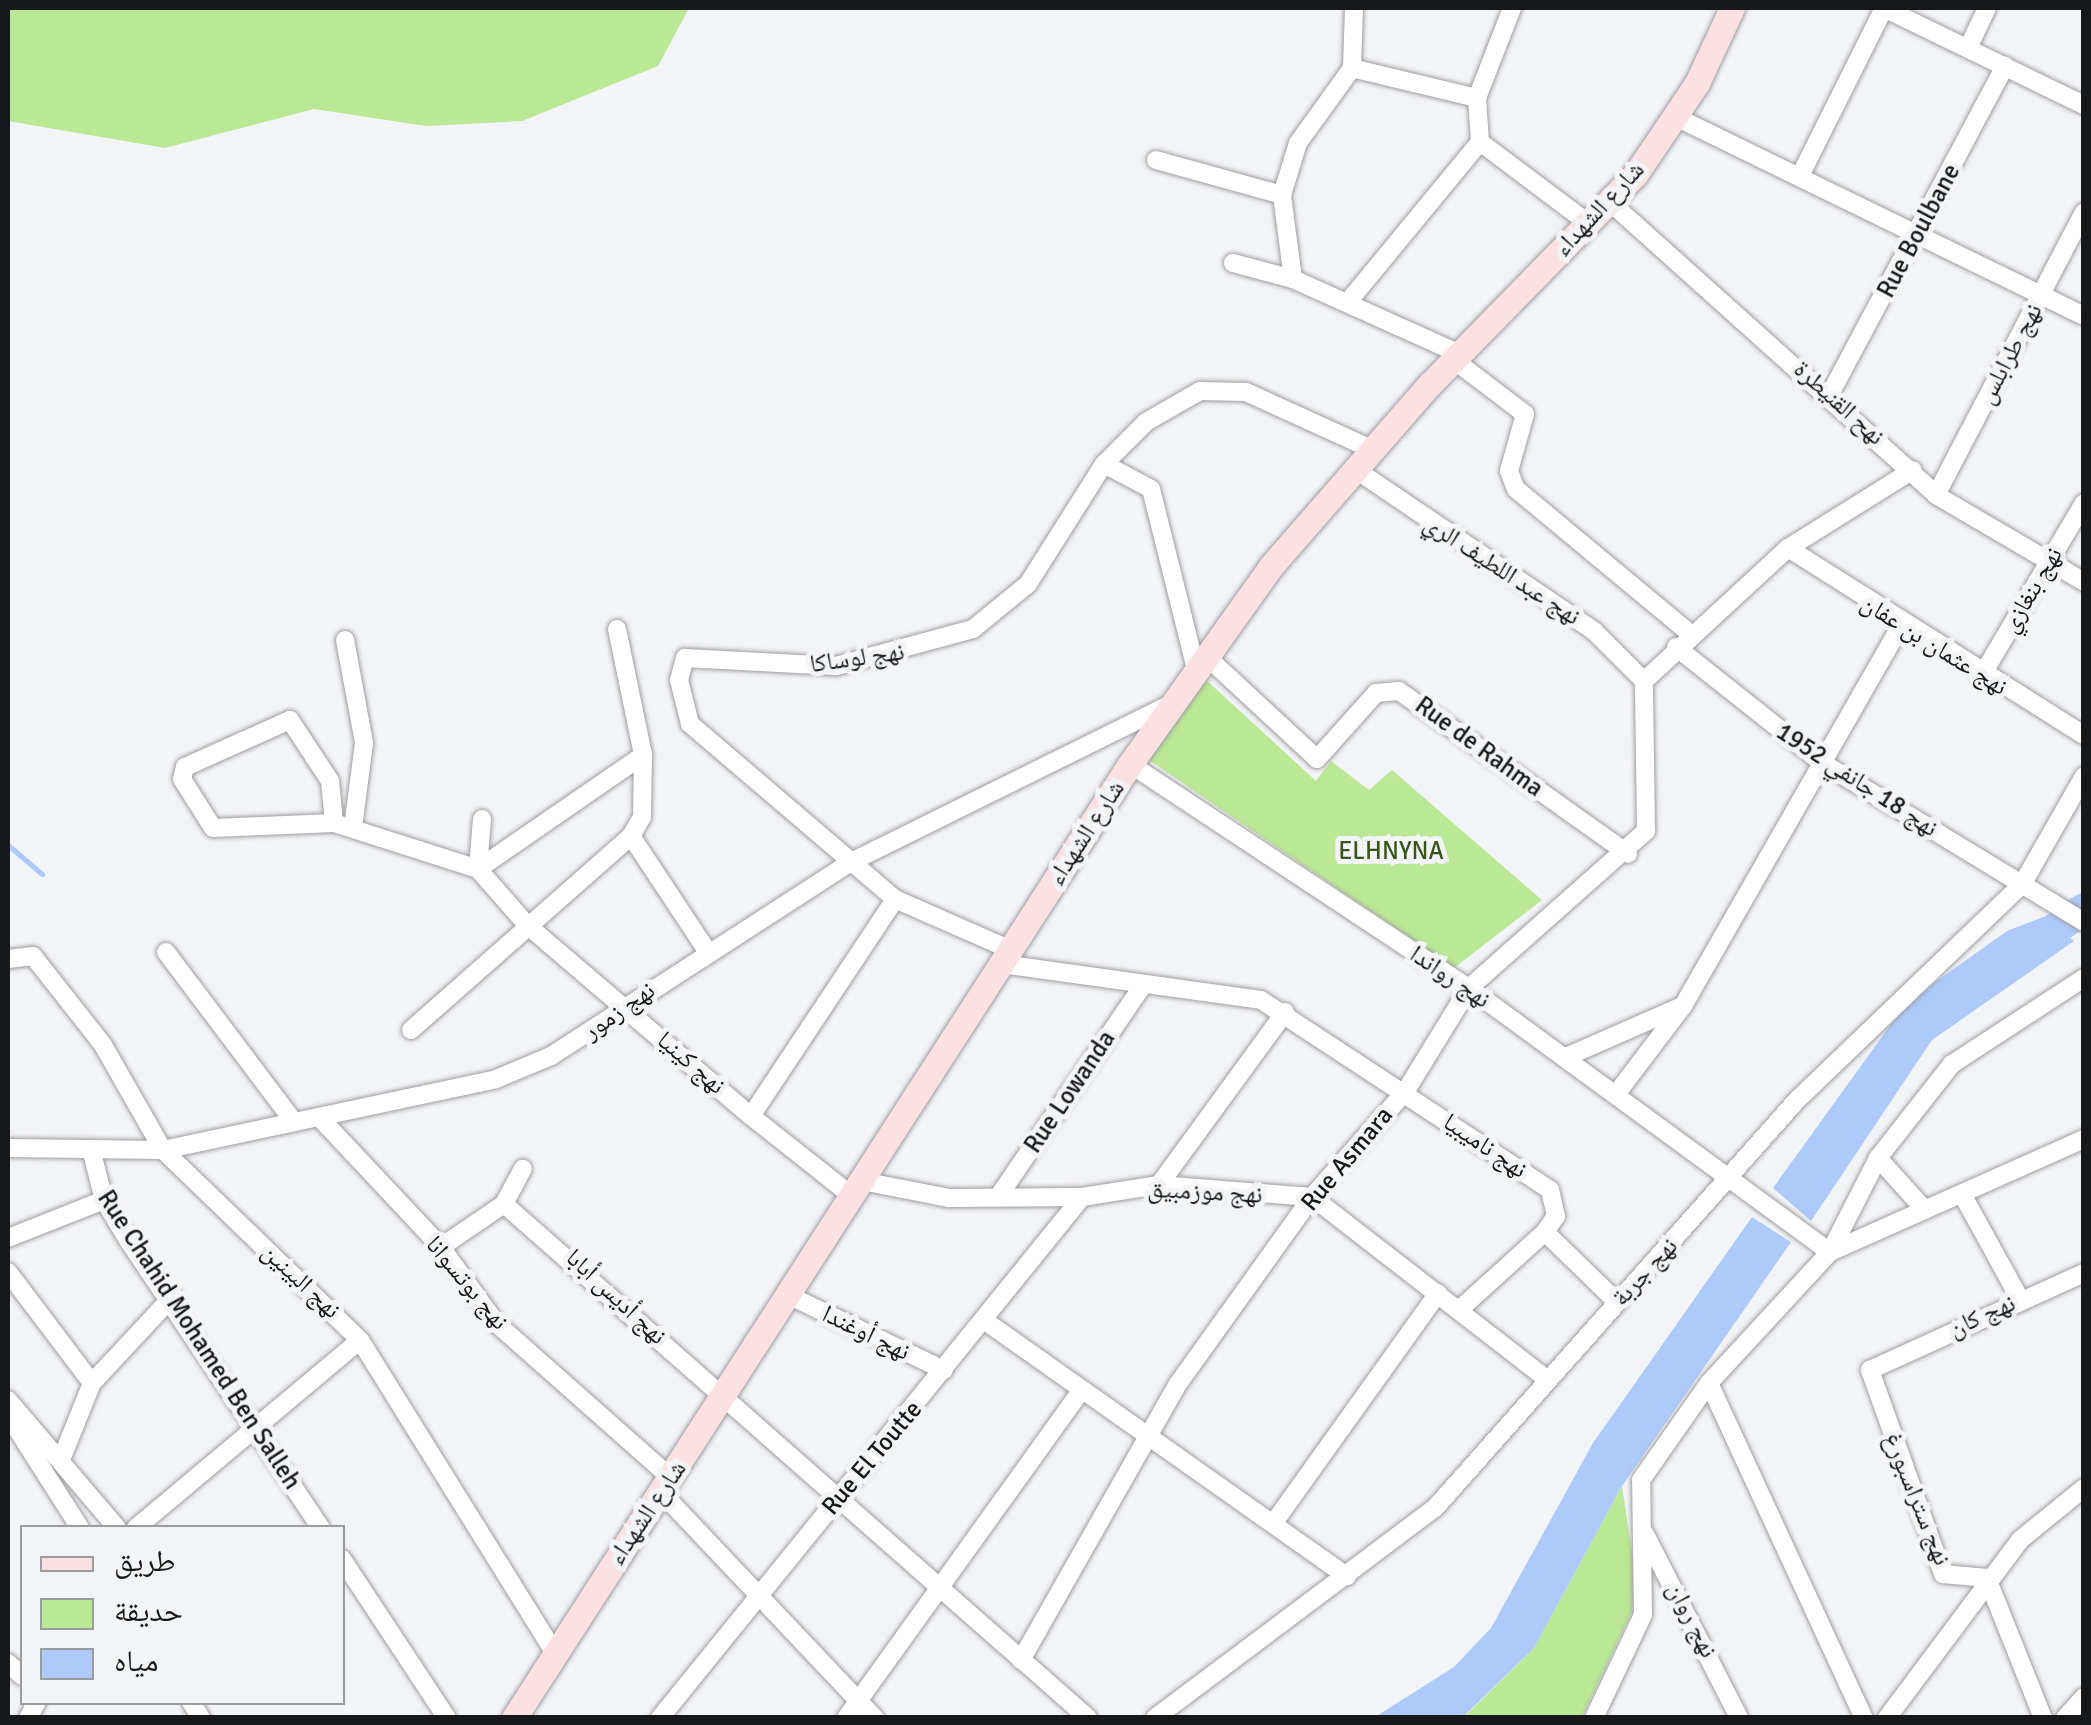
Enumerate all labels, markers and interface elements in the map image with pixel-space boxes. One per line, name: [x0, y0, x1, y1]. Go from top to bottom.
street label: شارع الشهداء: [1547, 155, 1651, 263]
street label: Rue Boulbane: [1871, 159, 1967, 303]
street label: نهج طرابلس: [1971, 299, 2049, 409]
street label: نهح القنيطرة: [1787, 354, 1891, 452]
street label: نهج عبد اللطيف الري: [1418, 508, 1586, 632]
street label: نهج بنغازي: [1995, 542, 2069, 638]
street label: نهج عثمان بن عفان: [1855, 588, 2013, 702]
street label: نهج لوساكا: [808, 637, 906, 679]
street label: Rue de Rahma: [1409, 690, 1549, 804]
street label: نهج 18 جانفي 1952: [1771, 717, 1943, 843]
street label: شارع الشهداء: [1041, 775, 1131, 891]
park label: ELHNYNA: [1338, 836, 1444, 866]
street label: نهج رواندا: [1404, 939, 1496, 1015]
street label: نهج زمور: [577, 975, 661, 1047]
street label: نهج كينيا: [651, 1025, 731, 1101]
street label: Rue Lowanda: [1018, 1025, 1122, 1159]
street label: Rue Asmara: [1295, 1101, 1399, 1217]
street label: نهج ناميبيا: [1437, 1107, 1533, 1185]
street label: نهج موزمبيق: [1147, 1174, 1263, 1210]
street label: Rue Chahid Mohamed Ben Salleh: [91, 1185, 307, 1495]
street label: نهج بوتسوانا: [419, 1230, 515, 1336]
street label: نهج جربة: [1606, 1232, 1684, 1312]
street label: نهج البينين: [255, 1237, 347, 1325]
street label: نهج أديس أبابا: [559, 1243, 673, 1351]
street label: نهج كان: [1944, 1288, 2020, 1344]
street label: نهج أوغندا: [817, 1299, 915, 1367]
street label: Rue El Toutte: [816, 1395, 928, 1521]
street label: نهج ستراسبورغ: [1877, 1428, 1957, 1570]
street label: شارع الشهداء: [601, 1455, 693, 1571]
legend: [20, 1525, 345, 1705]
text: طريق: [114, 1543, 175, 1580]
street label: نهج روان: [1660, 1577, 1724, 1663]
text: حديقة: [114, 1593, 183, 1630]
text: مياه: [114, 1643, 158, 1680]

